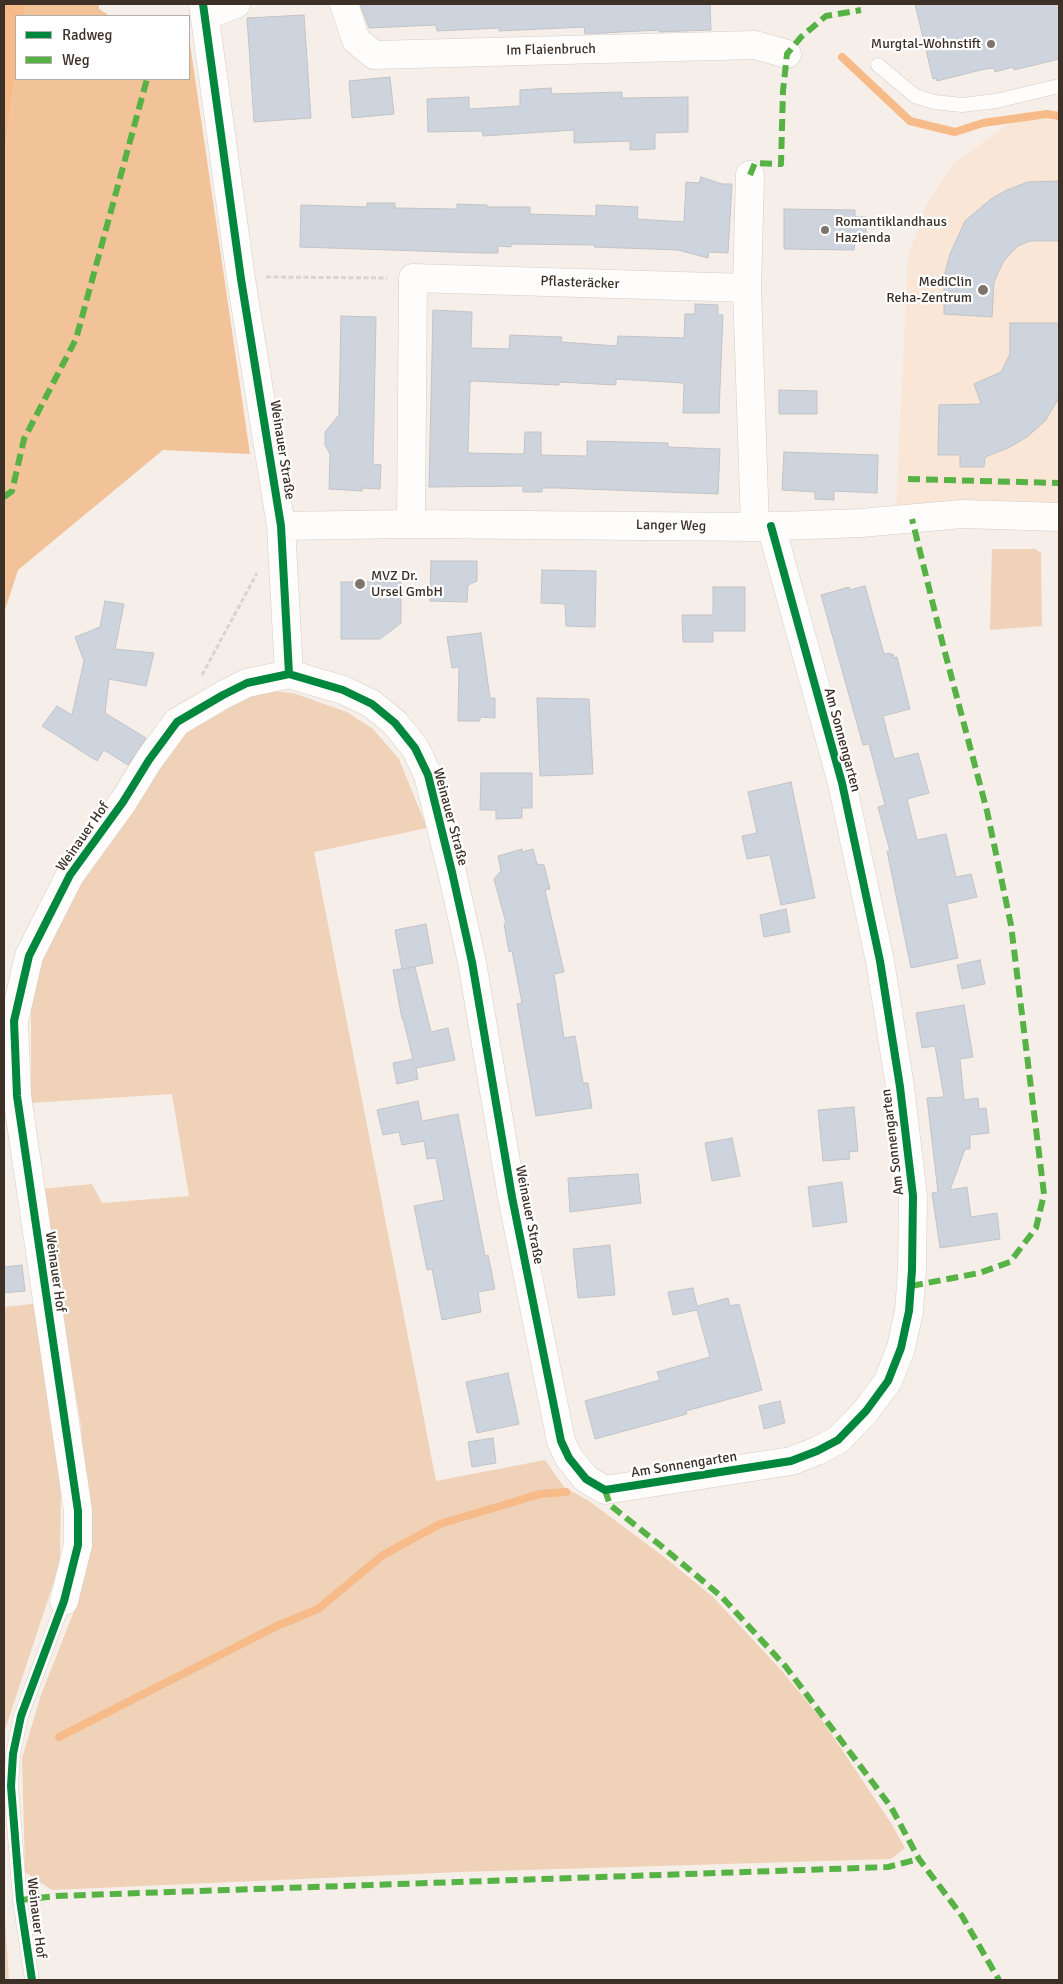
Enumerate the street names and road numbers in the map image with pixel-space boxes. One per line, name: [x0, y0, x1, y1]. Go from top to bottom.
street label: Im Flaienbruch: [506, 41, 596, 59]
street label: Pflasteräcker: [540, 273, 620, 293]
street label: Weinauer Straße: [266, 399, 298, 501]
street label: Langer Weg: [636, 517, 706, 535]
street label: Am Sonnengarten: [820, 686, 864, 794]
street label: Weinauer Straße: [429, 766, 471, 868]
street label: Weinauer Hof: [53, 799, 113, 875]
street label: Am Sonnengarten: [878, 1088, 908, 1196]
street label: Weinauer Straße: [511, 1164, 547, 1266]
street label: Weinauer Hof: [41, 1231, 69, 1313]
street label: Am Sonnengarten: [630, 1448, 738, 1482]
street label: Weinauer Hof: [23, 1877, 49, 1959]

